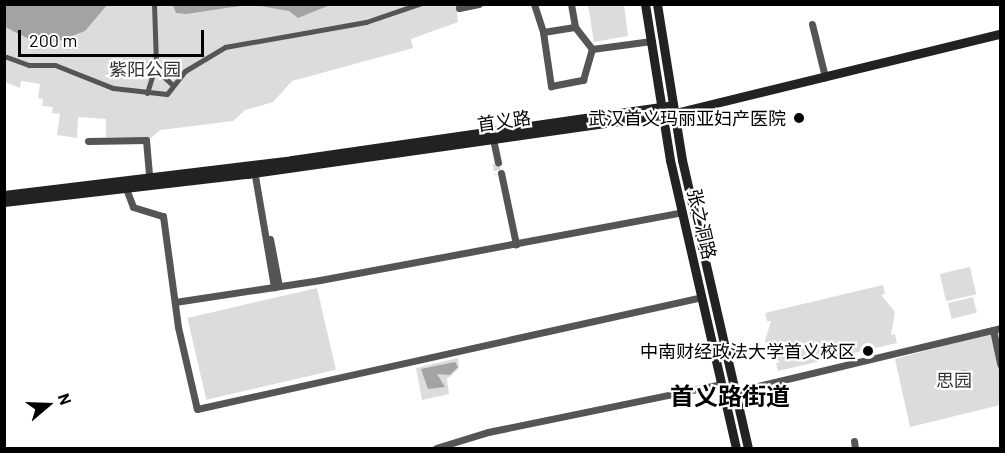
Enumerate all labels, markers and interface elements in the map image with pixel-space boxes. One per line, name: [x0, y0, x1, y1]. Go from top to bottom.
scale bar: [21, 18, 207, 56]
text: 200 m: [29, 29, 77, 51]
park label: 紫阳公园: [109, 58, 181, 80]
street label: 首义路: [476, 107, 532, 135]
place label: 武汉首义玛丽亚妇产医院: [588, 107, 786, 129]
marker: 武汉首义玛丽亚妇产医院: [790, 109, 808, 127]
street label: 张之洞路: [683, 186, 721, 262]
place label: 中南财经政法大学首义校区: [640, 340, 856, 362]
marker: 中南财经政法大学首义校区: [861, 344, 875, 358]
park label: 思园: [936, 369, 972, 391]
north arrow: [18, 375, 78, 435]
district label: 首义路街道: [670, 382, 790, 410]
text: N: [55, 391, 76, 407]

